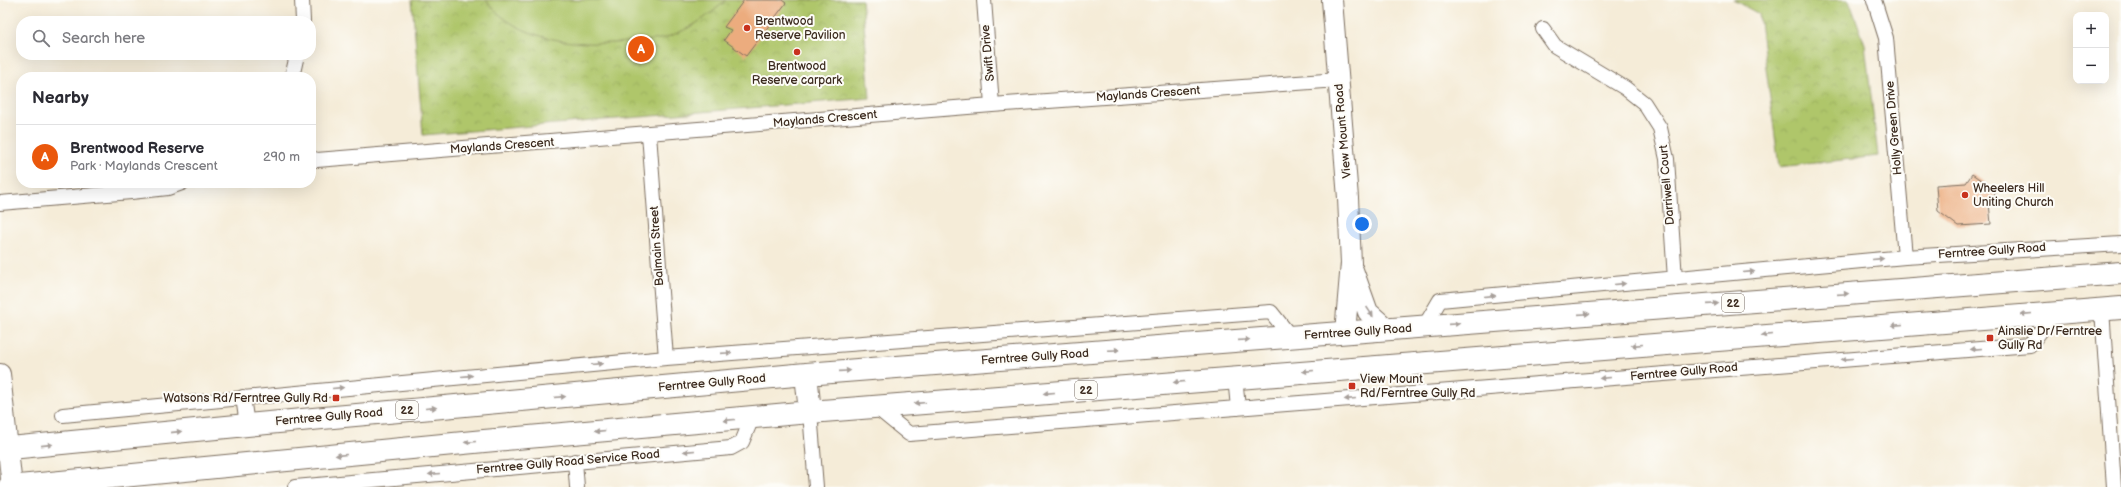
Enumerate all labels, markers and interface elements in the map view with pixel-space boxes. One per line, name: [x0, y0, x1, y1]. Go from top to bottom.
map controls: [2073, 12, 2109, 84]
button: +: [2073, 12, 2109, 48]
place label: Brentwood Reserve Pavilion: [755, 14, 846, 43]
search box: [16, 16, 316, 60]
marker: Brentwood Reserve Pavilion: [742, 23, 752, 33]
street label: Swift Drive: [978, 24, 998, 82]
icon: search: [30, 27, 52, 49]
text: Search here: [62, 29, 145, 48]
pin: A: [628, 34, 654, 64]
marker: Brentwood Reserve carpark: [792, 47, 802, 57]
button: −: [2073, 48, 2109, 84]
place label: Brentwood Reserve carpark: [752, 59, 842, 88]
street label: Holly Green Drive: [1882, 80, 1906, 176]
street label: Maylands Crescent: [1095, 83, 1201, 105]
street label: View Mount Road: [1331, 83, 1355, 179]
text: Nearby: [32, 88, 89, 108]
street label: Maylands Crescent: [772, 107, 878, 131]
street label: Maylands Crescent: [449, 135, 555, 157]
text: Brentwood Reserve: [70, 139, 204, 158]
street label: Darriwell Court: [1656, 144, 1678, 226]
text: A: [41, 149, 49, 165]
text: 290 m: [263, 149, 300, 165]
text: Park · Maylands Crescent: [70, 158, 218, 174]
place label: Wheelers Hill Uniting Church: [1973, 181, 2054, 210]
marker: Wheelers Hill Uniting Church: [1960, 190, 1970, 200]
street label: Balmain Street: [647, 205, 667, 286]
your location: [1352, 214, 1372, 234]
street label: Ferntree Gully Road: [1938, 240, 2047, 262]
one-way arrow: [1872, 256, 1884, 263]
one-way arrow: [1743, 268, 1755, 275]
one-way arrow: [1614, 280, 1626, 287]
one-way arrow: [1837, 291, 1849, 298]
one-way arrow: [1484, 292, 1496, 299]
road number: 22: [1722, 294, 1744, 312]
one-way arrow: [1707, 301, 1719, 308]
one-way arrow: [1366, 306, 1374, 317]
one-way arrow: [1578, 311, 1590, 318]
one-way arrow: [2020, 311, 2032, 318]
street label: Ferntree Gully Road: [1304, 321, 1413, 343]
one-way arrow: [1448, 321, 1460, 328]
one-way arrow: [1891, 321, 1903, 328]
place label: Ainslie Dr/Ferntree Gully Rd: [1998, 324, 2102, 353]
one-way arrow: [1761, 331, 1773, 338]
marker: Ainslie Dr/Ferntree Gully Rd: [1985, 333, 1995, 343]
one-way arrow: [1238, 337, 1250, 344]
one-way arrow: [1631, 342, 1643, 349]
street label: Ferntree Gully Road: [981, 346, 1090, 368]
one-way arrow: [1970, 346, 1982, 353]
one-way arrow: [1108, 347, 1120, 354]
one-way arrow: [720, 350, 732, 357]
one-way arrow: [1841, 356, 1853, 363]
street label: Ferntree Gully Road: [1629, 360, 1739, 384]
one-way arrow: [591, 361, 603, 368]
one-way arrow: [839, 368, 851, 375]
one-way arrow: [1302, 368, 1315, 375]
street label: Ferntree Gully Road: [657, 371, 767, 395]
place label: View Mount Rd/Ferntree Gully Rd: [1360, 372, 1476, 401]
one-way arrow: [461, 373, 474, 380]
one-way arrow: [1599, 375, 1611, 382]
one-way arrow: [1173, 378, 1185, 385]
road number: 22: [1075, 381, 1097, 399]
marker: View Mount Rd/Ferntree Gully Rd: [1347, 381, 1357, 391]
one-way arrow: [332, 385, 344, 392]
one-way arrow: [1043, 389, 1055, 396]
place label: Watsons Rd/Ferntree Gully Rd: [163, 391, 328, 406]
marker: Watsons Rd/Ferntree Gully Rd: [331, 393, 341, 403]
one-way arrow: [554, 393, 566, 400]
one-way arrow: [1344, 395, 1356, 402]
one-way arrow: [914, 400, 926, 407]
road number: 22: [396, 401, 418, 419]
street label: Ferntree Gully Road: [274, 405, 384, 429]
one-way arrow: [425, 405, 437, 412]
one-way arrow: [723, 416, 735, 423]
one-way arrow: [170, 428, 182, 435]
one-way arrow: [594, 428, 606, 434]
one-way arrow: [464, 439, 476, 445]
one-way arrow: [41, 441, 53, 448]
street label: Ferntree Gully Road Service Road: [476, 446, 661, 478]
one-way arrow: [683, 448, 695, 455]
one-way arrow: [335, 451, 347, 458]
one-way arrow: [428, 471, 440, 478]

